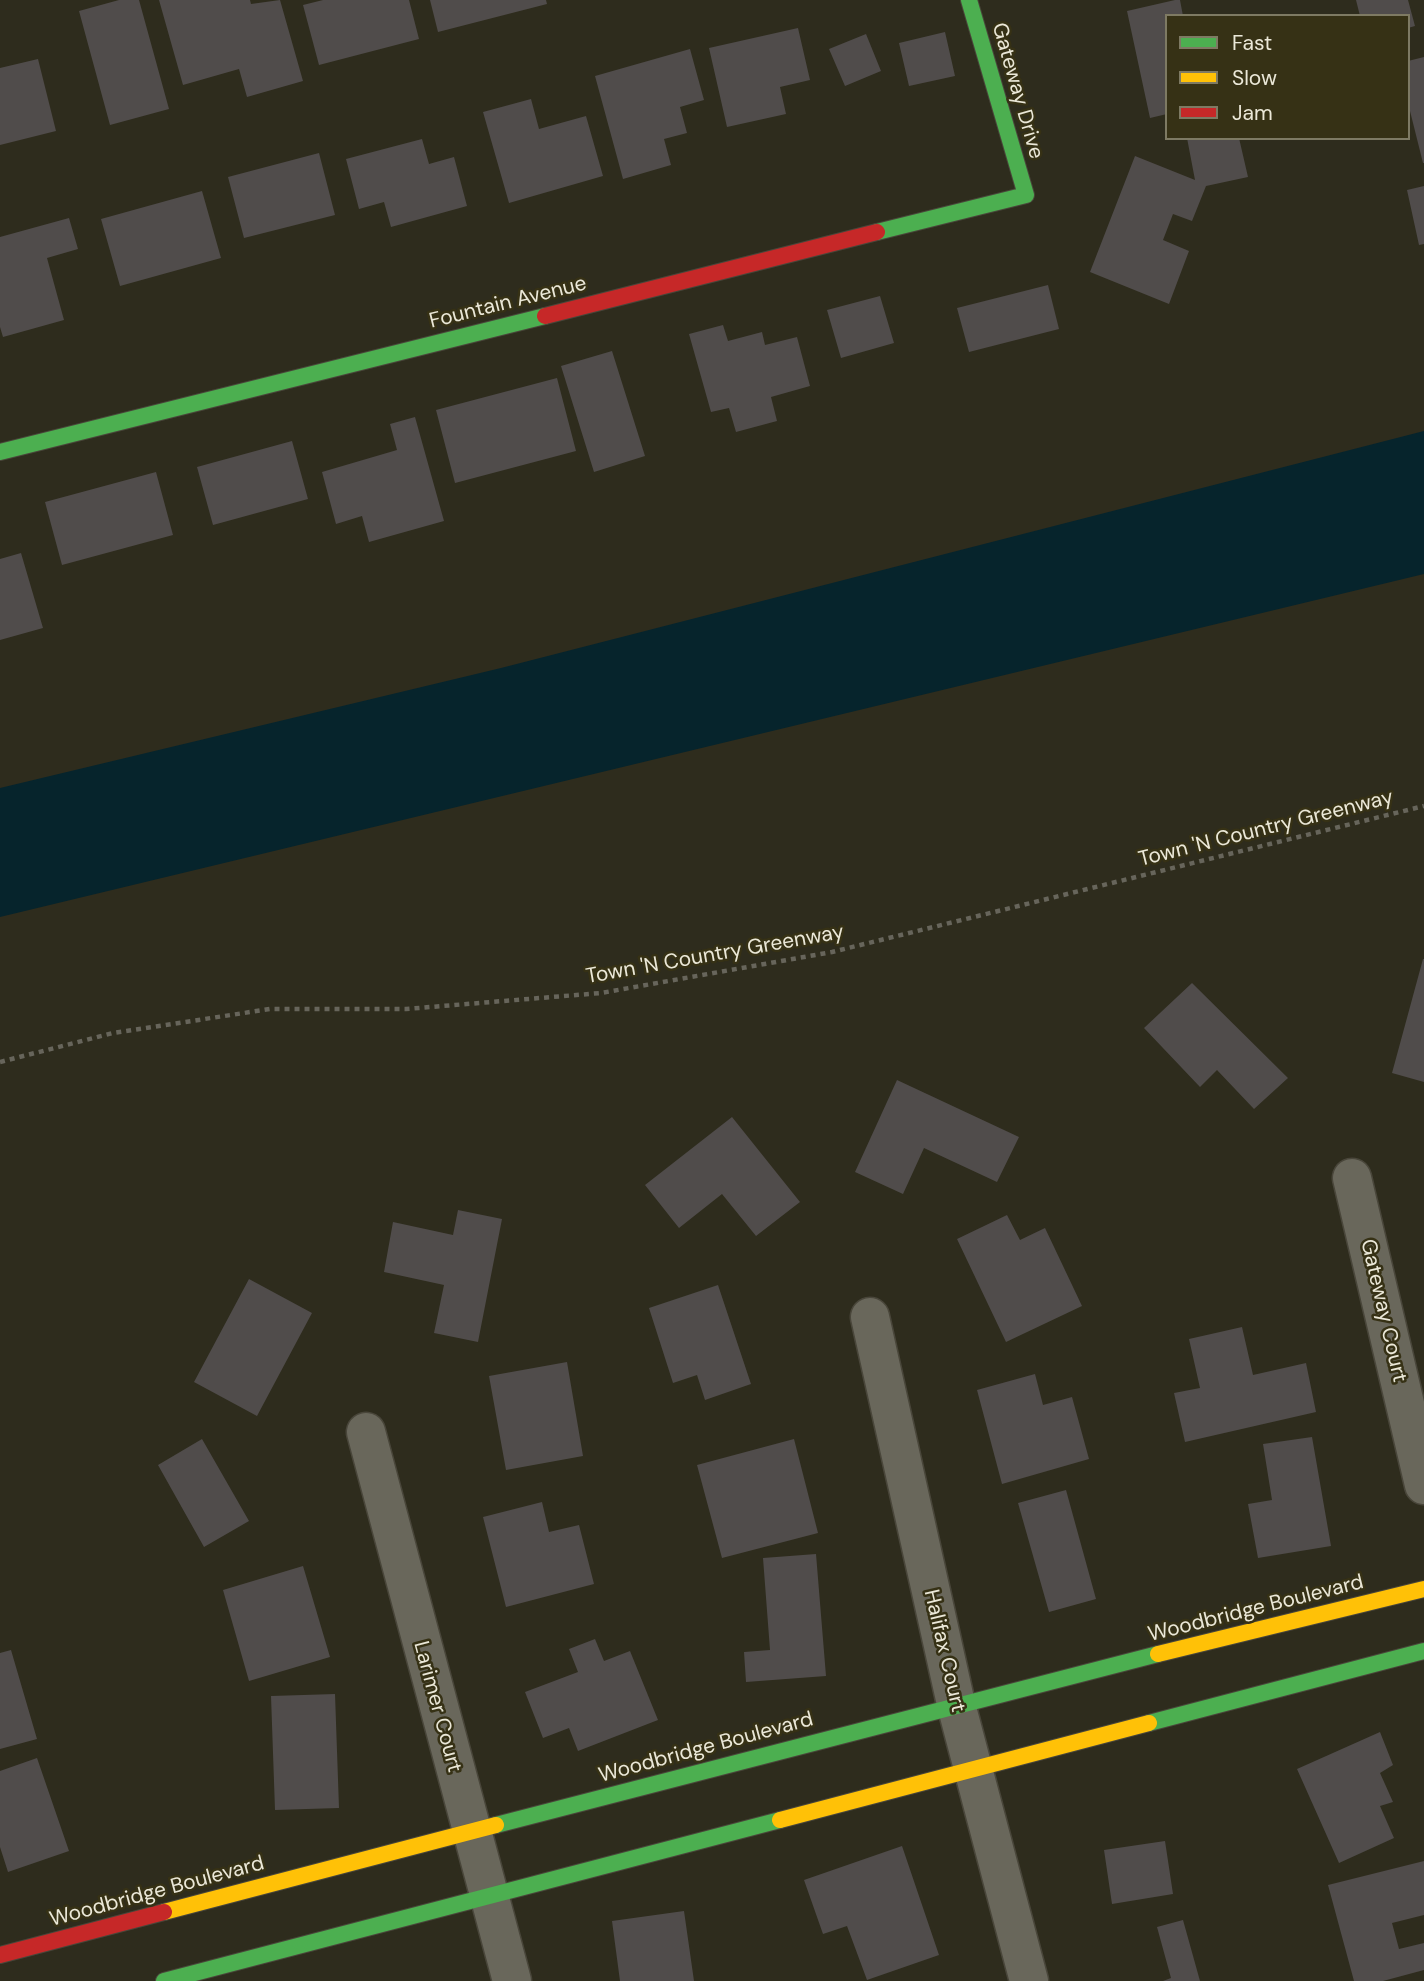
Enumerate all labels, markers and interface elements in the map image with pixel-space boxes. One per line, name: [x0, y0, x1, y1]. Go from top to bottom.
legend: [1165, 14, 1410, 140]
street label: Gateway Drive: [986, 20, 1048, 162]
text: Fast: [1232, 29, 1272, 57]
text: Slow: [1232, 64, 1277, 92]
text: Jam: [1232, 99, 1273, 127]
street label: Fountain Avenue: [427, 271, 589, 335]
street label: Town 'N Country Greenway: [1136, 785, 1396, 873]
street label: Town 'N Country Greenway: [584, 920, 846, 990]
street label: Gateway Court: [1354, 1237, 1412, 1385]
street label: Woodbridge Boulevard: [1146, 1570, 1366, 1648]
street label: Halifax Court: [918, 1587, 970, 1715]
street label: Larimer Court: [407, 1639, 467, 1775]
street label: Woodbridge Boulevard: [596, 1707, 816, 1789]
street label: Woodbridge Boulevard: [47, 1851, 267, 1933]

